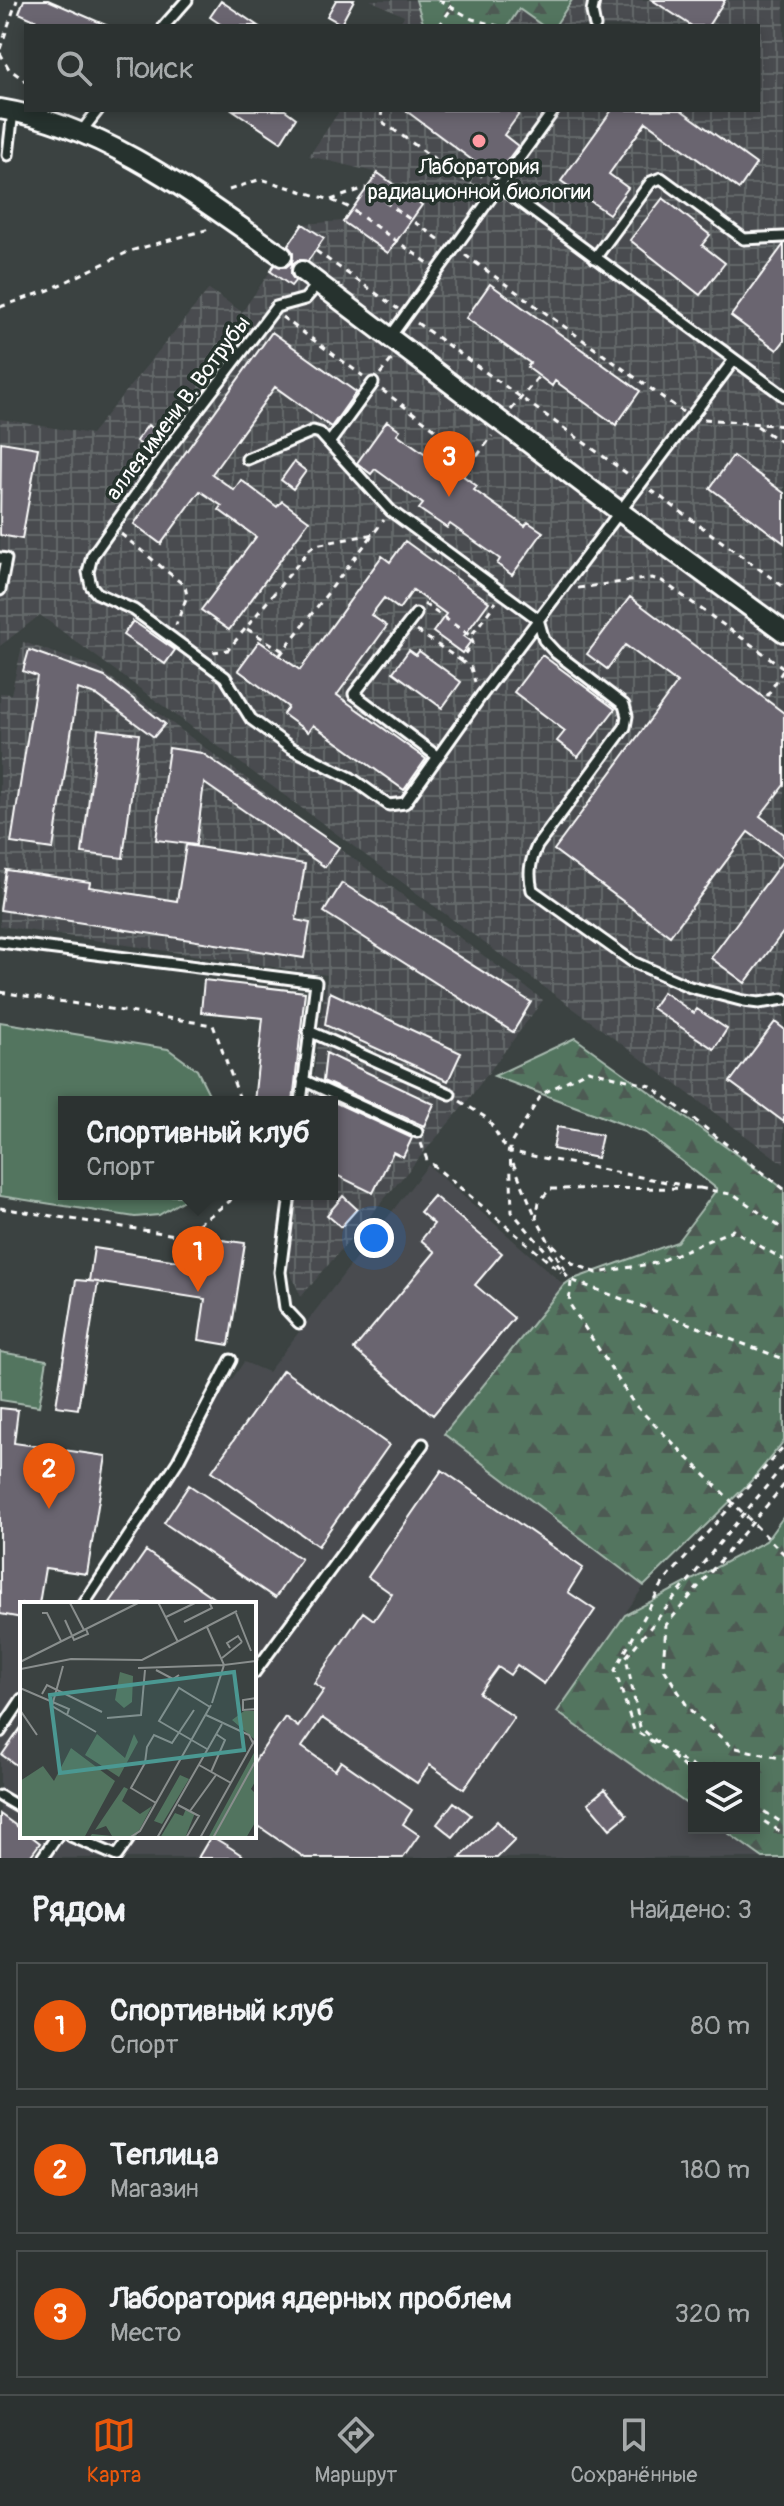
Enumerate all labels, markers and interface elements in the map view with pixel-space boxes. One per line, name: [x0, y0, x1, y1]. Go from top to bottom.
search box: [24, 24, 760, 112]
icon: search: [52, 46, 96, 90]
text: Поиск: [116, 50, 194, 87]
marker: Лаборатория радиационной биологии: [470, 132, 488, 150]
place label: Лаборатория радиационной биологии: [367, 153, 591, 206]
street label: аллея имени В. Вотрубы: [99, 310, 257, 506]
pin: 3: [423, 431, 475, 497]
popup: [58, 1096, 338, 1200]
text: Спортивный клуб: [86, 1114, 310, 1151]
text: Спорт: [86, 1151, 155, 1183]
your location: [354, 1218, 394, 1258]
pin: 1: [172, 1226, 224, 1292]
pin: 2: [23, 1443, 75, 1509]
inset map: [20, 1602, 256, 1838]
map controls: [688, 1762, 760, 1834]
button: layers: [688, 1762, 760, 1834]
text: Рядом: [32, 1889, 126, 1932]
text: Найдено: 3: [629, 1894, 752, 1926]
text: Спортивный клуб: [110, 1992, 334, 2029]
text: 1: [55, 2010, 65, 2042]
text: 80 m: [690, 2010, 750, 2042]
text: Спорт: [110, 2029, 179, 2061]
text: Теплица: [110, 2136, 219, 2173]
text: 2: [53, 2154, 67, 2186]
text: 180 m: [680, 2154, 750, 2186]
text: Магазин: [110, 2173, 199, 2205]
text: Лаборатория ядерных проблем: [110, 2280, 512, 2317]
text: 3: [53, 2298, 67, 2330]
text: 320 m: [674, 2298, 750, 2330]
text: Место: [110, 2317, 181, 2349]
tab: Карта: [87, 2413, 141, 2489]
tab: Маршрут: [314, 2413, 397, 2489]
tab: Сохранённые: [571, 2413, 697, 2489]

